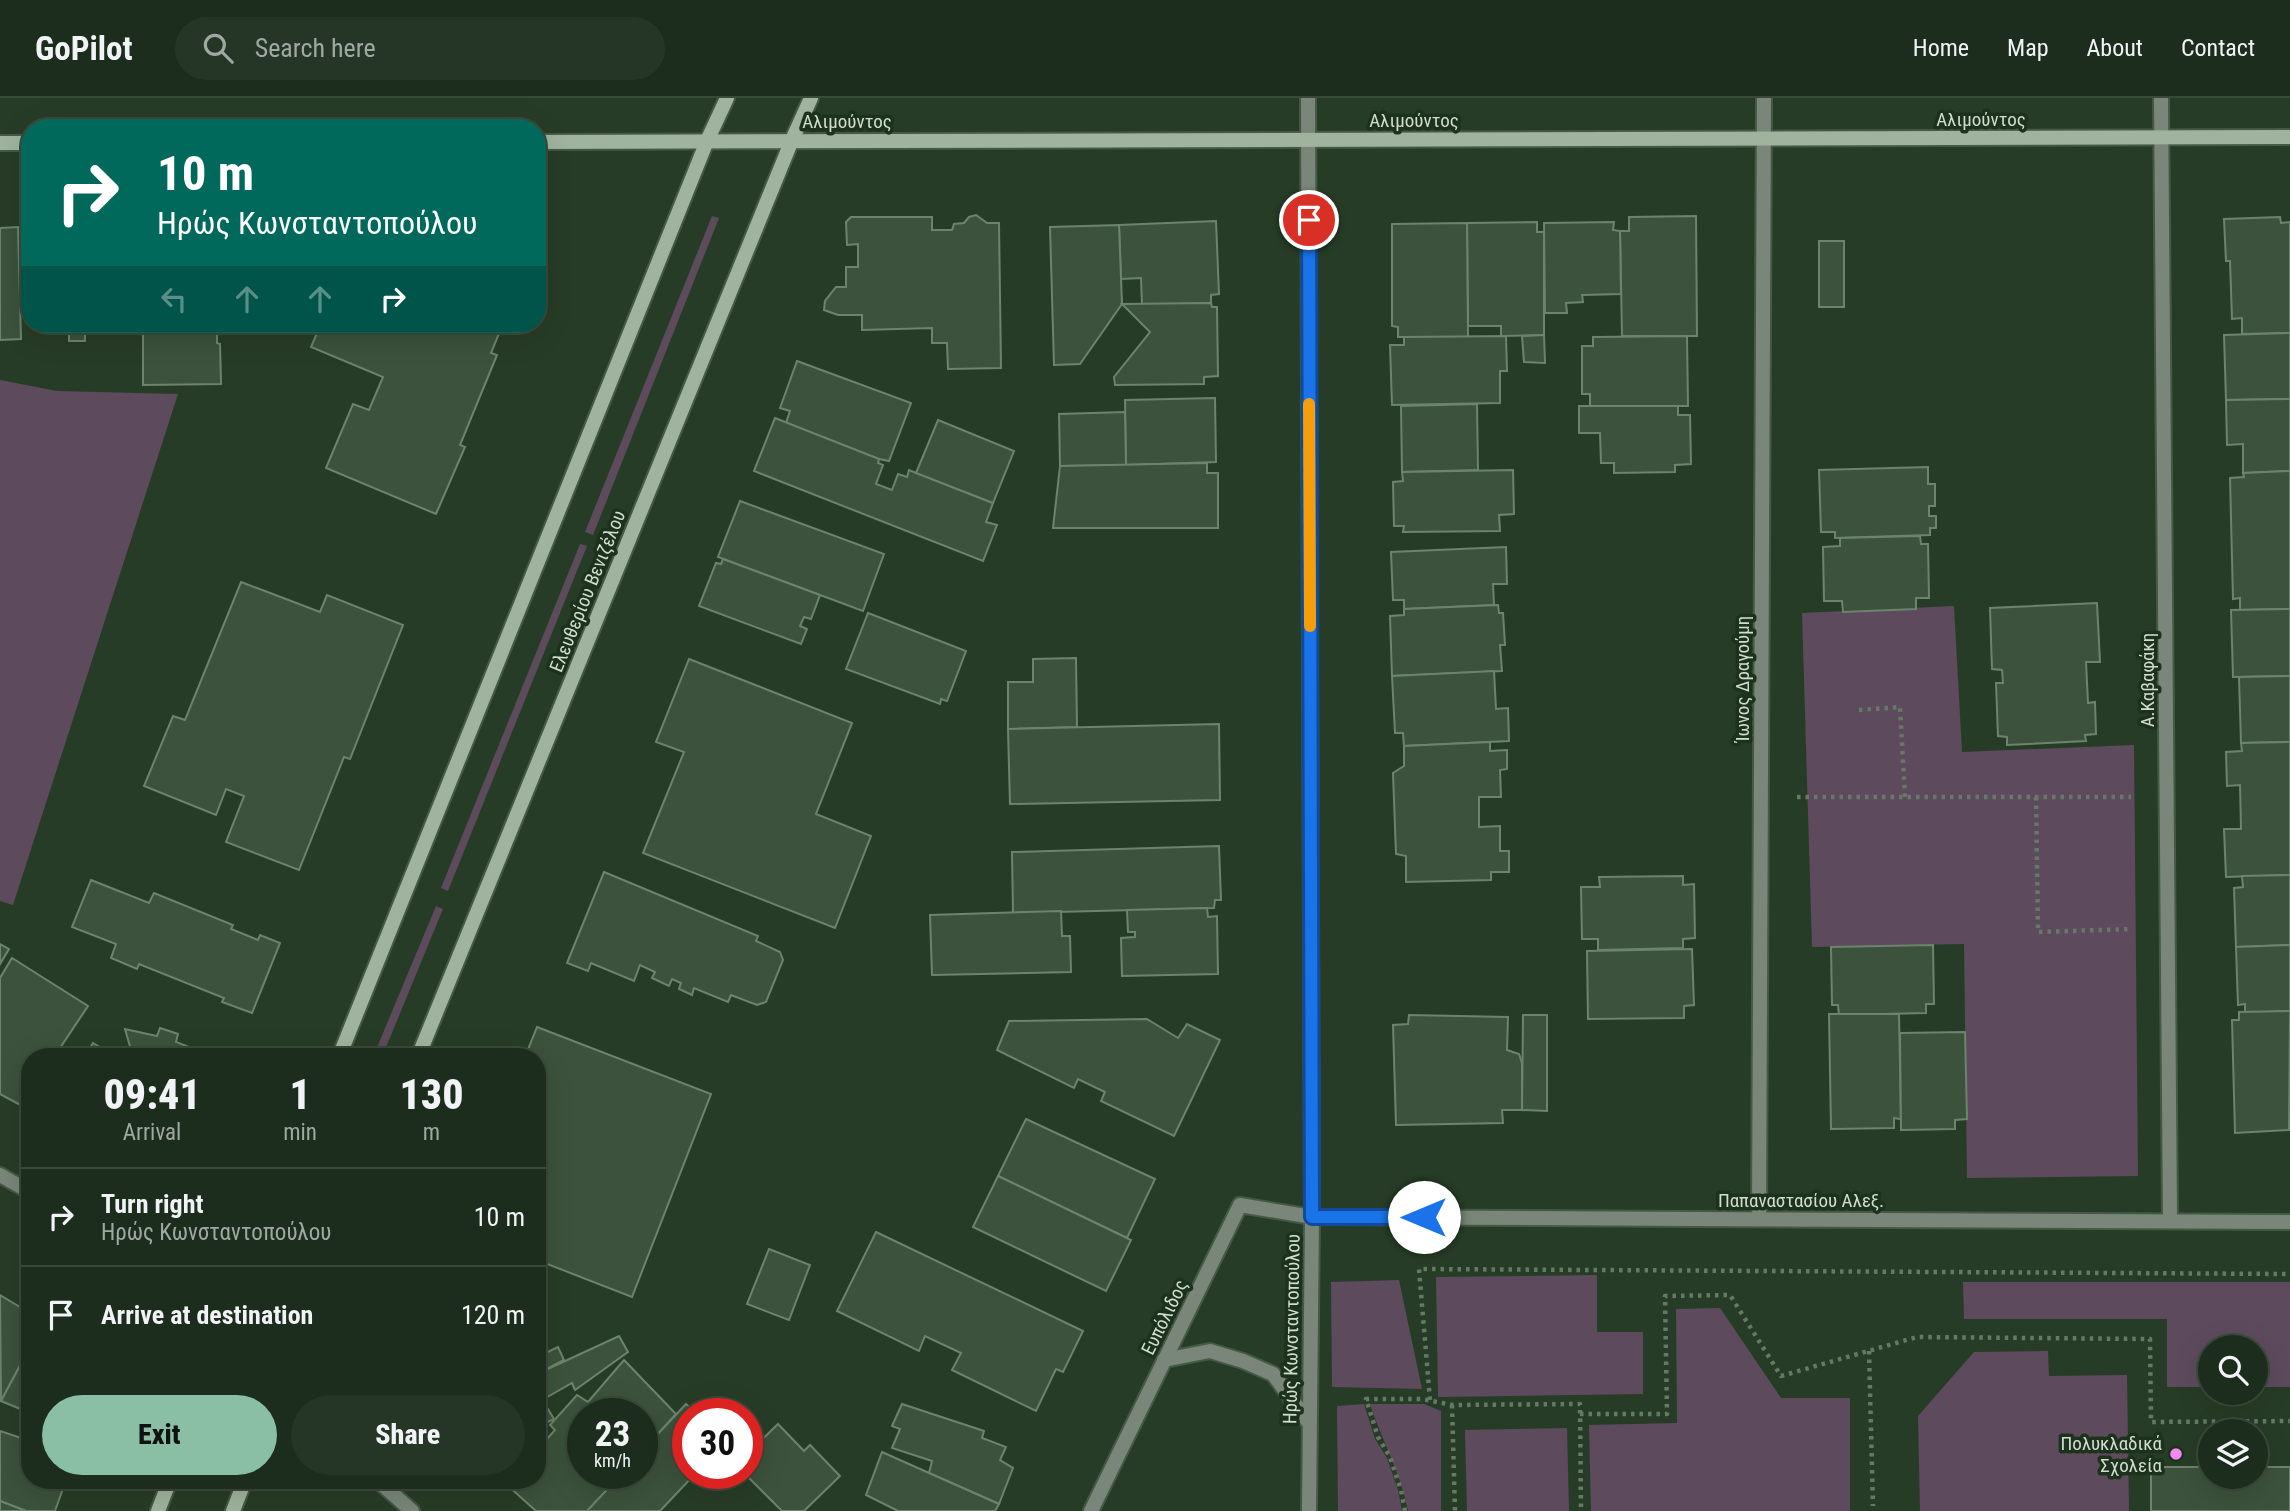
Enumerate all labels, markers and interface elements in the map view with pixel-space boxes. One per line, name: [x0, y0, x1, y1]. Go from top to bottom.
search box: [175, 17, 665, 80]
text: GoPilot: [35, 29, 133, 68]
icon: search: [199, 29, 237, 67]
text: Search here: [255, 33, 376, 63]
text: Home: [1913, 34, 1969, 62]
text: Map: [2007, 34, 2049, 62]
text: About: [2087, 34, 2143, 62]
text: Contact: [2181, 34, 2255, 62]
street label: Αλιμούντος: [1936, 108, 2026, 131]
street label: Αλιμούντος: [1369, 109, 1459, 132]
street label: Αλιμούντος: [802, 110, 892, 133]
text: 10 m: [157, 145, 254, 202]
icon: right: [42, 147, 133, 238]
pin: [1279, 190, 1339, 250]
icon: arrive: [1290, 201, 1328, 239]
text: Ηρώς Κωνσταντοπούλου: [157, 204, 477, 242]
icon: left: [155, 280, 193, 318]
icon: ahead: [228, 280, 266, 318]
icon: ahead: [301, 280, 339, 318]
icon: right: [374, 280, 412, 318]
street label: Ελευθερίου Βενιζέλου: [545, 507, 630, 675]
street label: Ίωνος Δραγούμη: [1731, 616, 1754, 743]
street label: Α.Καβαφάκη: [2136, 633, 2159, 727]
text: 09:41: [103, 1070, 201, 1119]
text: 1: [289, 1070, 311, 1119]
text: 130: [399, 1070, 464, 1119]
text: Arrival: [123, 1119, 181, 1146]
text: min: [283, 1119, 317, 1146]
text: m: [423, 1119, 440, 1146]
position arrow: [1387, 1180, 1461, 1254]
text: Turn right: [101, 1189, 203, 1219]
street label: Παπαναστασίου Αλεξ.: [1718, 1189, 1884, 1212]
icon: right: [42, 1198, 80, 1236]
text: 10 m: [474, 1202, 525, 1232]
text: Ηρώς Κωνσταντοπούλου: [101, 1219, 331, 1246]
street label: Ηρώς Κωνσταντοπούλου: [1278, 1234, 1305, 1424]
street label: Ευπόλιδος: [1136, 1276, 1192, 1359]
icon: arrive: [42, 1296, 80, 1334]
text: Arrive at destination: [101, 1300, 313, 1330]
text: 120 m: [461, 1300, 525, 1330]
map controls: [2198, 1335, 2268, 1489]
button: search: [2198, 1335, 2268, 1405]
button: Exit: [42, 1395, 277, 1475]
button: Share: [291, 1395, 525, 1475]
speed limit sign: 30: [672, 1398, 763, 1489]
text: 23: [595, 1414, 630, 1455]
button: layers: [2198, 1419, 2268, 1489]
place label: Πολυκλαδικά Σχολεία: [2061, 1432, 2163, 1477]
marker: Πολυκλαδικά Σχολεία: [2168, 1446, 2184, 1462]
text: km/h: [594, 1450, 631, 1471]

